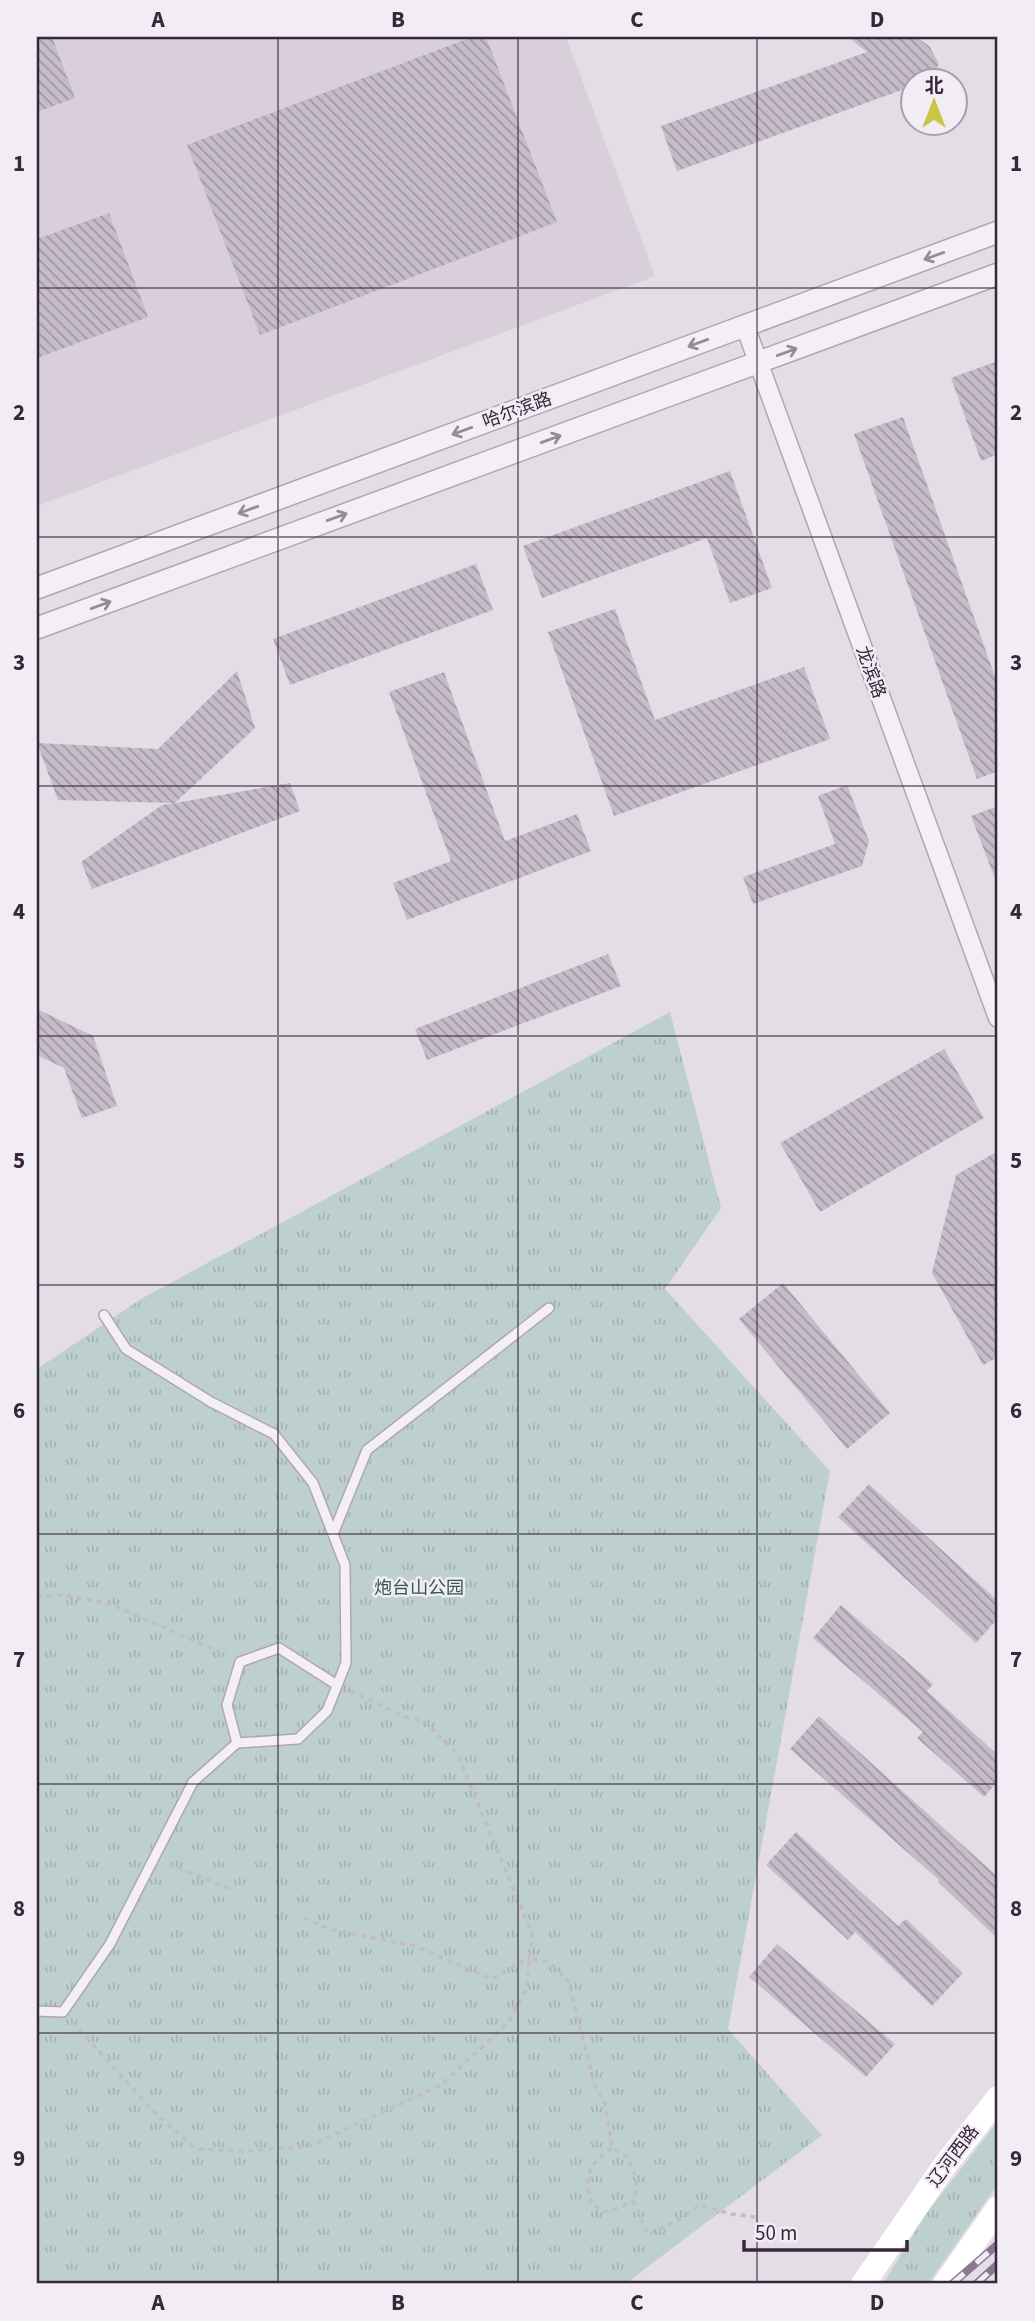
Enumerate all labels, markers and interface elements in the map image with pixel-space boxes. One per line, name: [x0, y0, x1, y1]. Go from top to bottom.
text: A: [150, 3, 165, 36]
text: B: [391, 3, 405, 36]
text: C: [630, 3, 644, 36]
text: D: [870, 3, 884, 36]
north arrow: [898, 66, 968, 136]
text: 北: [924, 73, 944, 100]
text: 1: [13, 147, 25, 180]
text: 1: [1010, 147, 1022, 180]
one-way arrow: [924, 251, 946, 263]
one-way arrow: [687, 338, 709, 351]
one-way arrow: [776, 344, 798, 357]
street label: 哈尔滨路: [479, 386, 555, 435]
text: 2: [13, 396, 25, 429]
text: 2: [1010, 396, 1022, 429]
one-way arrow: [451, 426, 473, 438]
one-way arrow: [539, 431, 561, 444]
one-way arrow: [238, 505, 260, 517]
one-way arrow: [326, 510, 348, 523]
one-way arrow: [89, 597, 111, 610]
street label: 龙滨路: [850, 643, 892, 702]
text: 3: [13, 646, 25, 679]
text: 3: [1010, 646, 1022, 679]
text: 4: [13, 895, 25, 928]
text: 4: [1010, 895, 1022, 928]
text: 5: [13, 1144, 25, 1177]
text: 5: [1010, 1144, 1022, 1177]
text: 6: [13, 1394, 25, 1427]
text: 6: [1010, 1394, 1022, 1427]
park label: 炮台山公园: [374, 1576, 464, 1601]
text: 7: [13, 1643, 25, 1676]
text: 7: [1010, 1643, 1022, 1676]
text: 8: [13, 1892, 25, 1925]
text: 8: [1010, 1892, 1022, 1925]
street label: 辽河西路: [922, 2120, 985, 2193]
text: 9: [13, 2142, 25, 2175]
text: 9: [1010, 2142, 1022, 2175]
scale bar: [744, 2209, 907, 2253]
text: 50 m: [755, 2218, 797, 2248]
text: A: [150, 2286, 165, 2319]
text: B: [391, 2286, 405, 2319]
text: C: [630, 2286, 644, 2319]
text: D: [870, 2286, 884, 2319]

